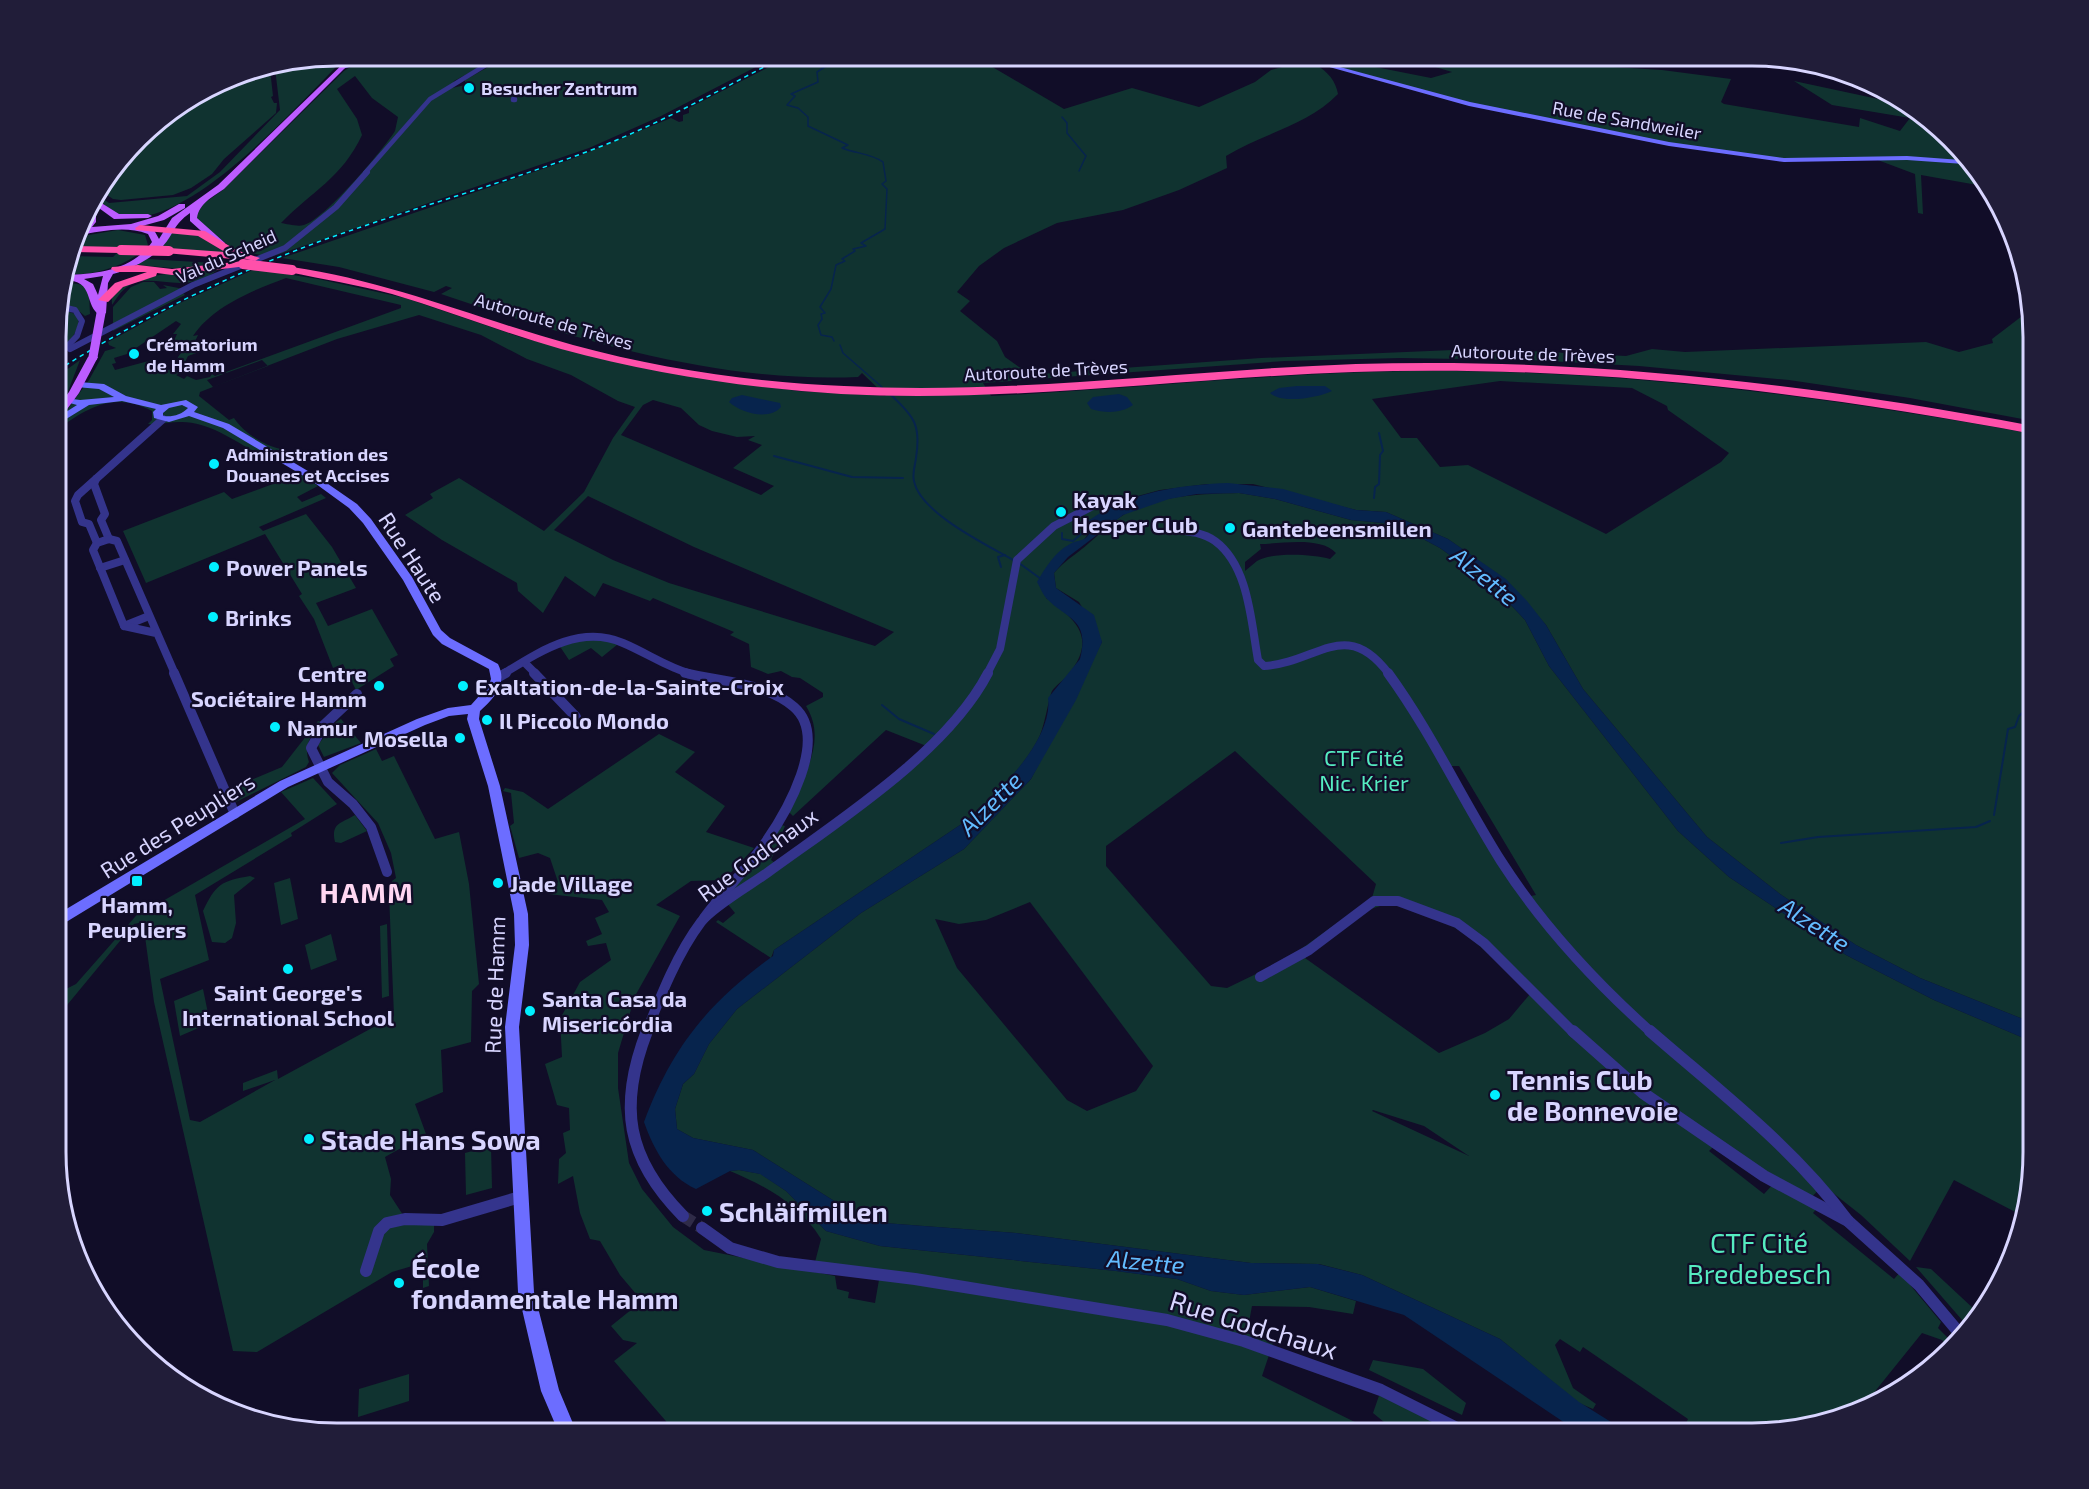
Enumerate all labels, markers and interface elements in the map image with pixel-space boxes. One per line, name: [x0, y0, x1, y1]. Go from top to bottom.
place label: Besucher Zentrum: [481, 77, 637, 99]
marker: Besucher Zentrum: [462, 81, 476, 95]
street label: Rue de Sandweiler: [1551, 96, 1703, 144]
street label: Val du Scheid: [172, 224, 280, 288]
street label: Autoroute de Trèves: [472, 288, 636, 354]
place label: Crématorium de Hamm: [146, 333, 258, 376]
street label: Autoroute de Trèves: [1451, 339, 1615, 367]
marker: Crématorium de Hamm: [127, 347, 141, 361]
street label: Autoroute de Trèves: [964, 355, 1128, 385]
place label: Administration des Douanes et Accises: [226, 443, 389, 486]
marker: Administration des Douanes et Accises: [207, 457, 221, 471]
place label: Kayak Hesper Club: [1073, 486, 1198, 537]
marker: Kayak Hesper Club: [1054, 505, 1068, 519]
street label: Rue Haute: [374, 507, 452, 607]
place label: Gantebeensmillen: [1242, 515, 1432, 541]
marker: Gantebeensmillen: [1223, 521, 1237, 535]
water label: Alzette: [1445, 540, 1524, 612]
place label: Power Panels: [226, 554, 368, 580]
marker: Power Panels: [207, 560, 221, 574]
place label: Brinks: [225, 604, 292, 630]
marker: Brinks: [206, 610, 220, 624]
place label: Centre Sociétaire Hamm: [191, 660, 367, 711]
place label: Exaltation-de-la-Sainte-Croix: [475, 673, 784, 699]
marker: Centre Sociétaire Hamm: [372, 679, 386, 693]
marker: Exaltation-de-la-Sainte-Croix: [456, 679, 470, 693]
place label: Il Piccolo Mondo: [499, 707, 669, 733]
marker: Il Piccolo Mondo: [480, 713, 494, 727]
place label: Namur: [287, 714, 358, 740]
marker: Namur: [268, 720, 282, 734]
place label: Mosella: [364, 725, 448, 751]
marker: Mosella: [453, 731, 467, 745]
park label: CTF Cité Nic. Krier: [1319, 744, 1409, 795]
water label: Alzette: [952, 765, 1028, 841]
street label: Rue des Peupliers: [95, 767, 259, 883]
street label: Rue Godchaux: [692, 802, 822, 906]
place label: Jade Village: [510, 870, 633, 896]
marker: Hamm, Peupliers: [130, 874, 144, 888]
district label: HAMM: [320, 875, 414, 909]
marker: Jade Village: [491, 876, 505, 890]
water label: Alzette: [1774, 890, 1856, 957]
place label: Hamm, Peupliers: [88, 891, 186, 942]
street label: Rue de Hamm: [479, 916, 509, 1054]
marker: Saint George's International School: [281, 962, 295, 976]
place label: Saint George's International School: [182, 979, 395, 1030]
place label: Santa Casa da Misericórdia: [542, 985, 687, 1036]
marker: Santa Casa da Misericórdia: [523, 1004, 537, 1018]
place label: Tennis Club de Bonnevoie: [1507, 1063, 1679, 1126]
marker: Tennis Club de Bonnevoie: [1488, 1088, 1502, 1102]
place label: Stade Hans Sowa: [321, 1123, 541, 1155]
marker: Stade Hans Sowa: [302, 1132, 316, 1146]
place label: Schläifmillen: [719, 1195, 888, 1227]
marker: Schläifmillen: [700, 1204, 714, 1218]
park label: CTF Cité Bredebesch: [1687, 1226, 1831, 1289]
water label: Alzette: [1105, 1243, 1186, 1279]
place label: École fondamentale Hamm: [411, 1251, 679, 1314]
marker: École fondamentale Hamm: [392, 1276, 406, 1290]
street label: Rue Godchaux: [1166, 1283, 1342, 1365]

